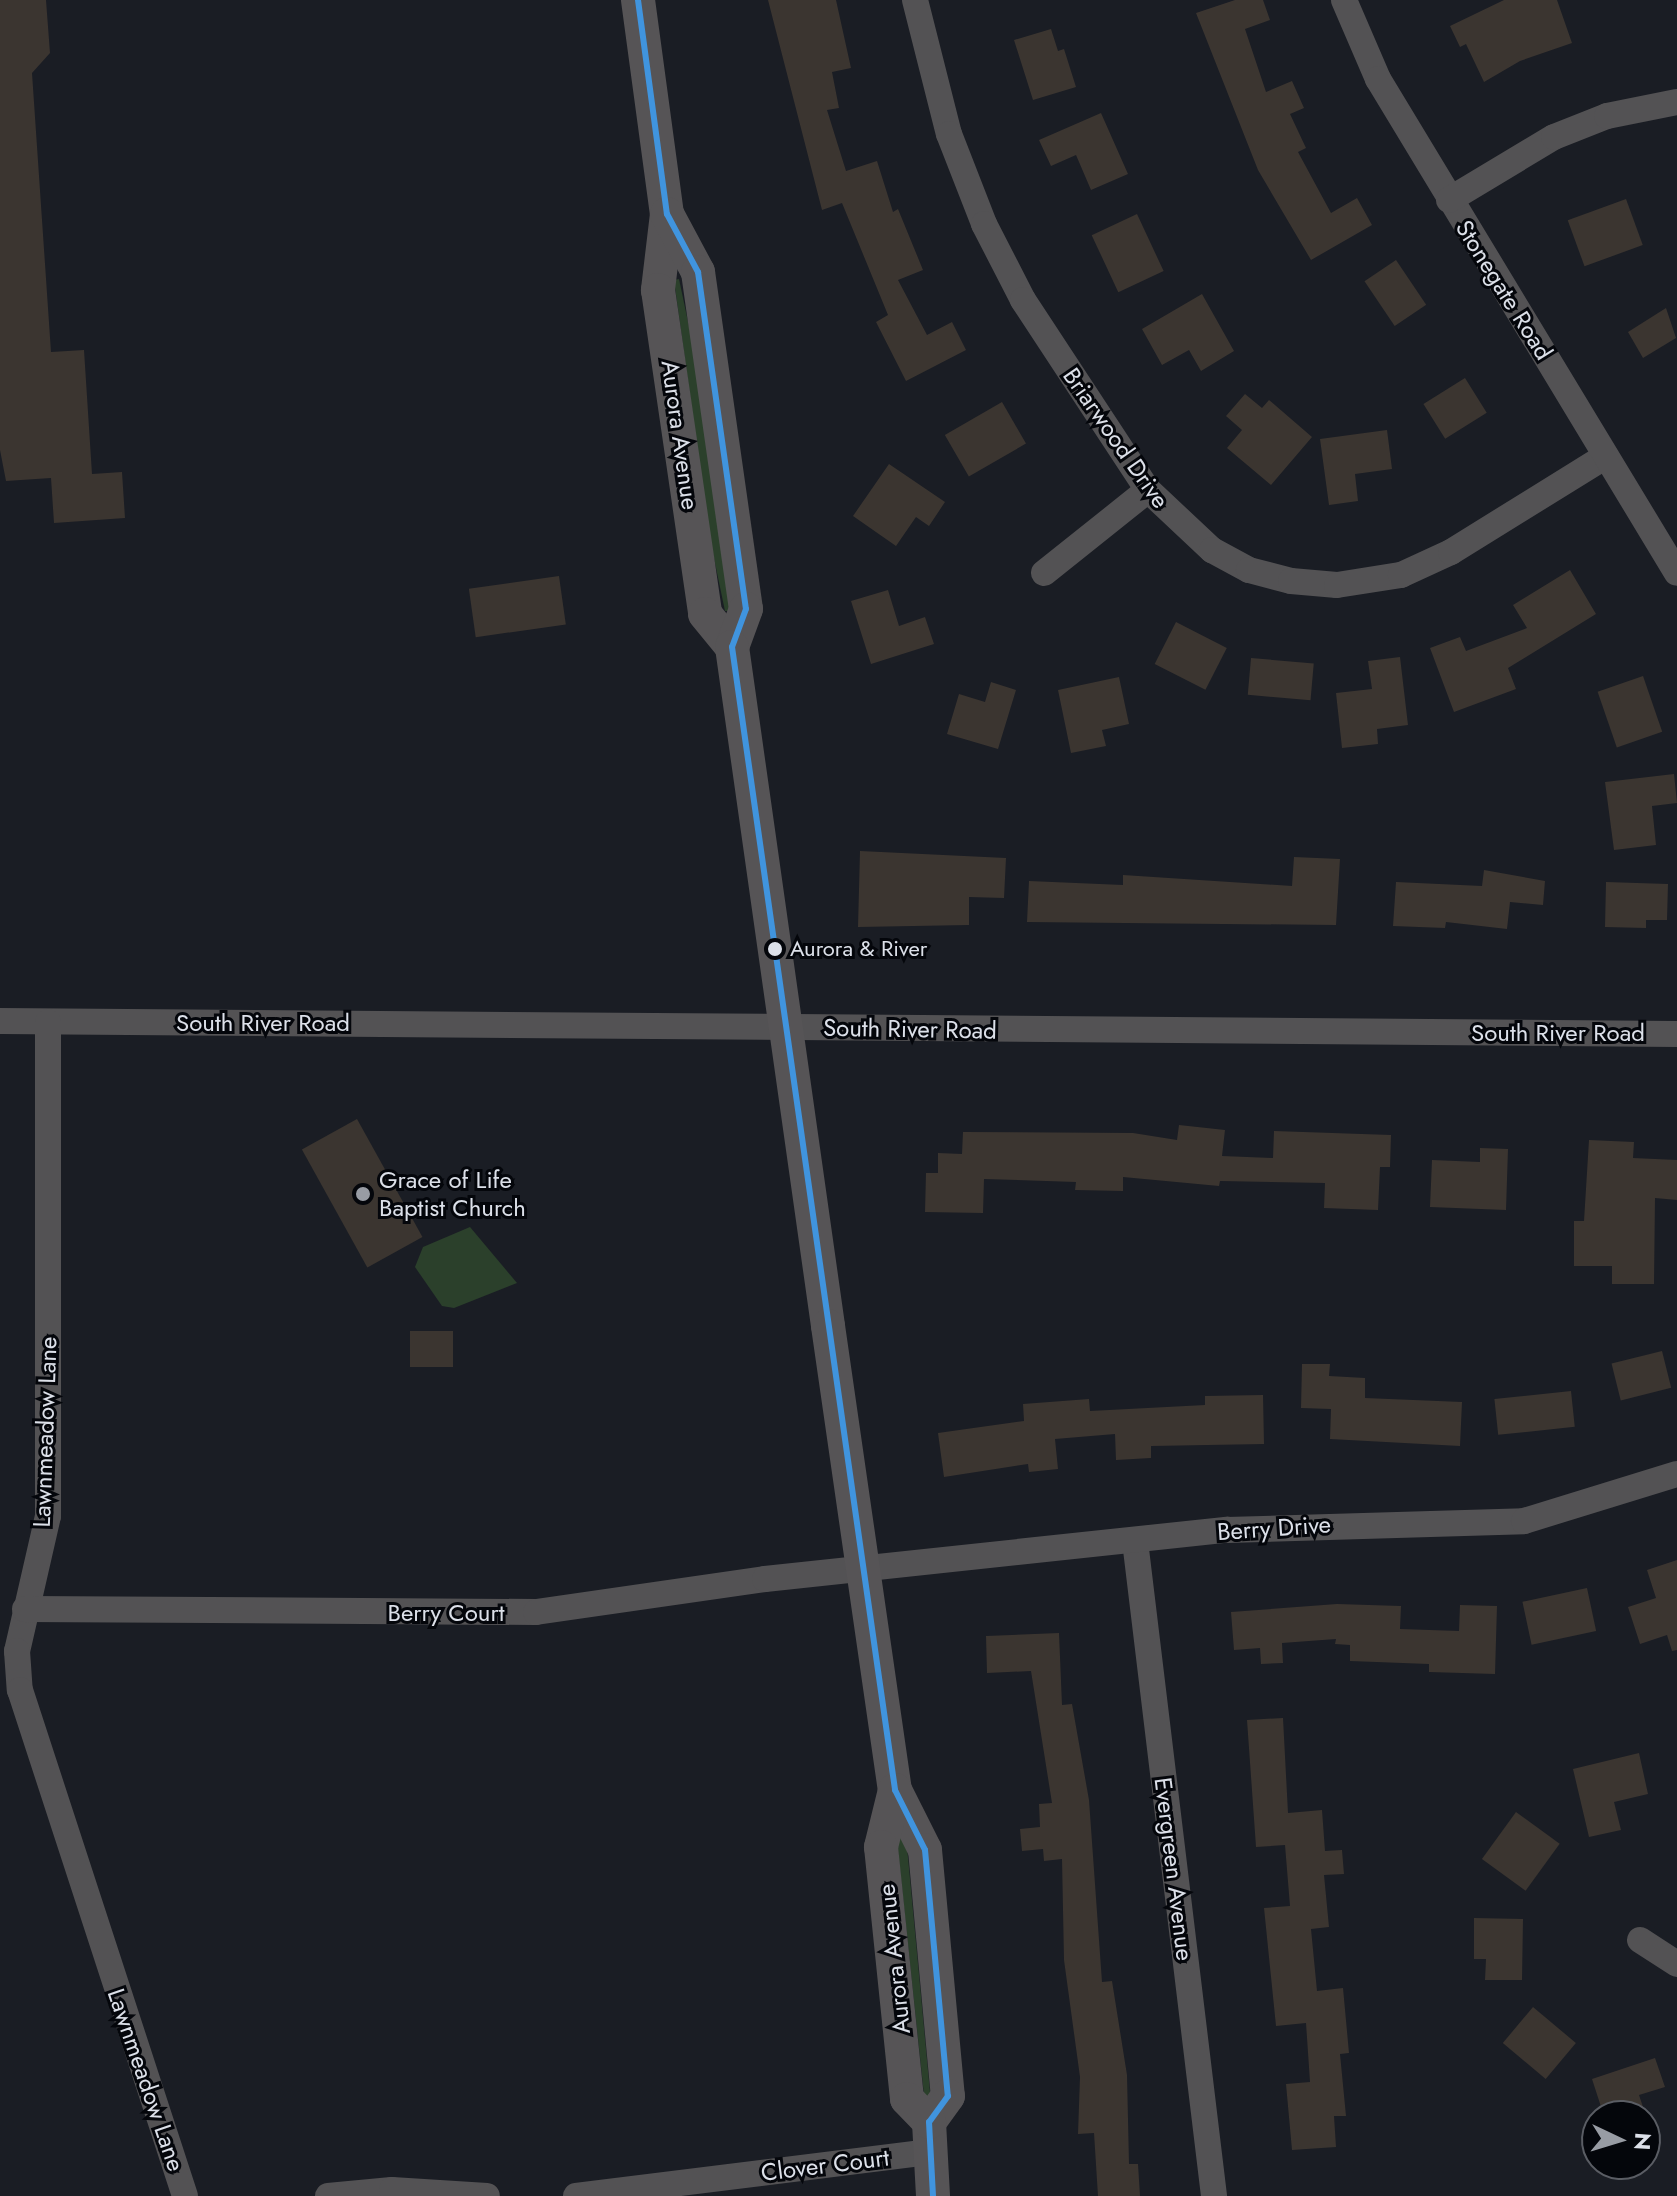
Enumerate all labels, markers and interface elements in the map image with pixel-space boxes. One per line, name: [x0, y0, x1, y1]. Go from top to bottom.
street label: Stonegate Road: [1450, 215, 1558, 365]
street label: Aurora Avenue: [655, 358, 705, 512]
street label: Briarwood Drive: [1057, 362, 1175, 514]
place label: Aurora & River: [790, 936, 927, 962]
marker: Aurora & River: [767, 941, 783, 957]
street label: South River Road: [176, 1009, 350, 1037]
street label: South River Road: [823, 1013, 997, 1045]
street label: South River Road: [1471, 1019, 1645, 1047]
place label: Grace of Life Baptist Church: [379, 1166, 526, 1222]
marker: Grace of Life Baptist Church: [354, 1185, 372, 1203]
street label: Lawnmeadow Lane: [27, 1336, 63, 1528]
street label: Berry Drive: [1216, 1510, 1332, 1546]
street label: Berry Court: [388, 1599, 504, 1627]
street label: Evergreen Avenue: [1148, 1776, 1200, 1962]
street label: Aurora Avenue: [872, 1883, 916, 2035]
street label: Lawnmeadow Lane: [101, 1985, 191, 2175]
north arrow: [1581, 2100, 1661, 2180]
text: N: [1626, 2132, 1660, 2151]
street label: Clover Court: [759, 2143, 891, 2187]

